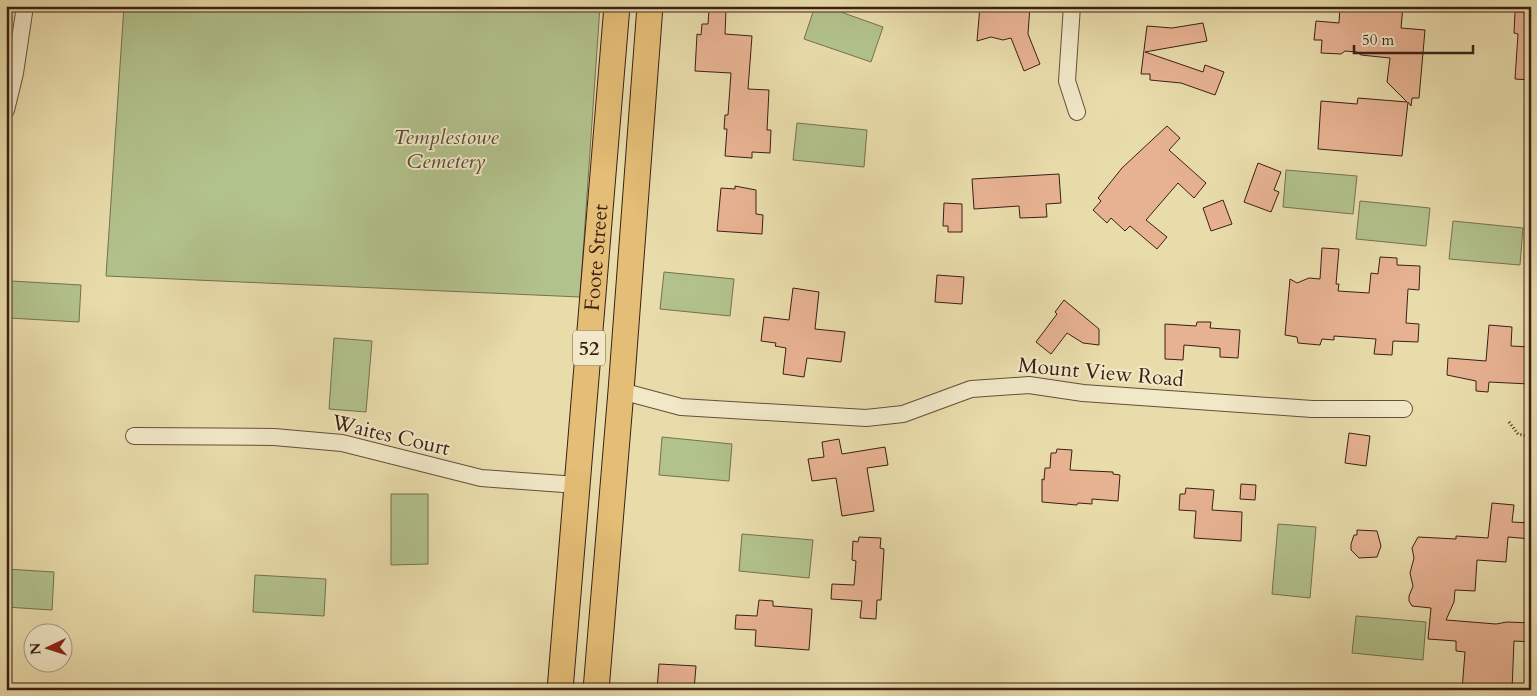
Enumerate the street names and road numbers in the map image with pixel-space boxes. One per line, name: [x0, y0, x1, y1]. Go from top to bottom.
street label: Foote Street: [578, 203, 615, 312]
road number: 52: [573, 330, 605, 366]
street label: Mount View Road: [1017, 351, 1185, 394]
street label: Waites Court: [328, 408, 453, 463]

